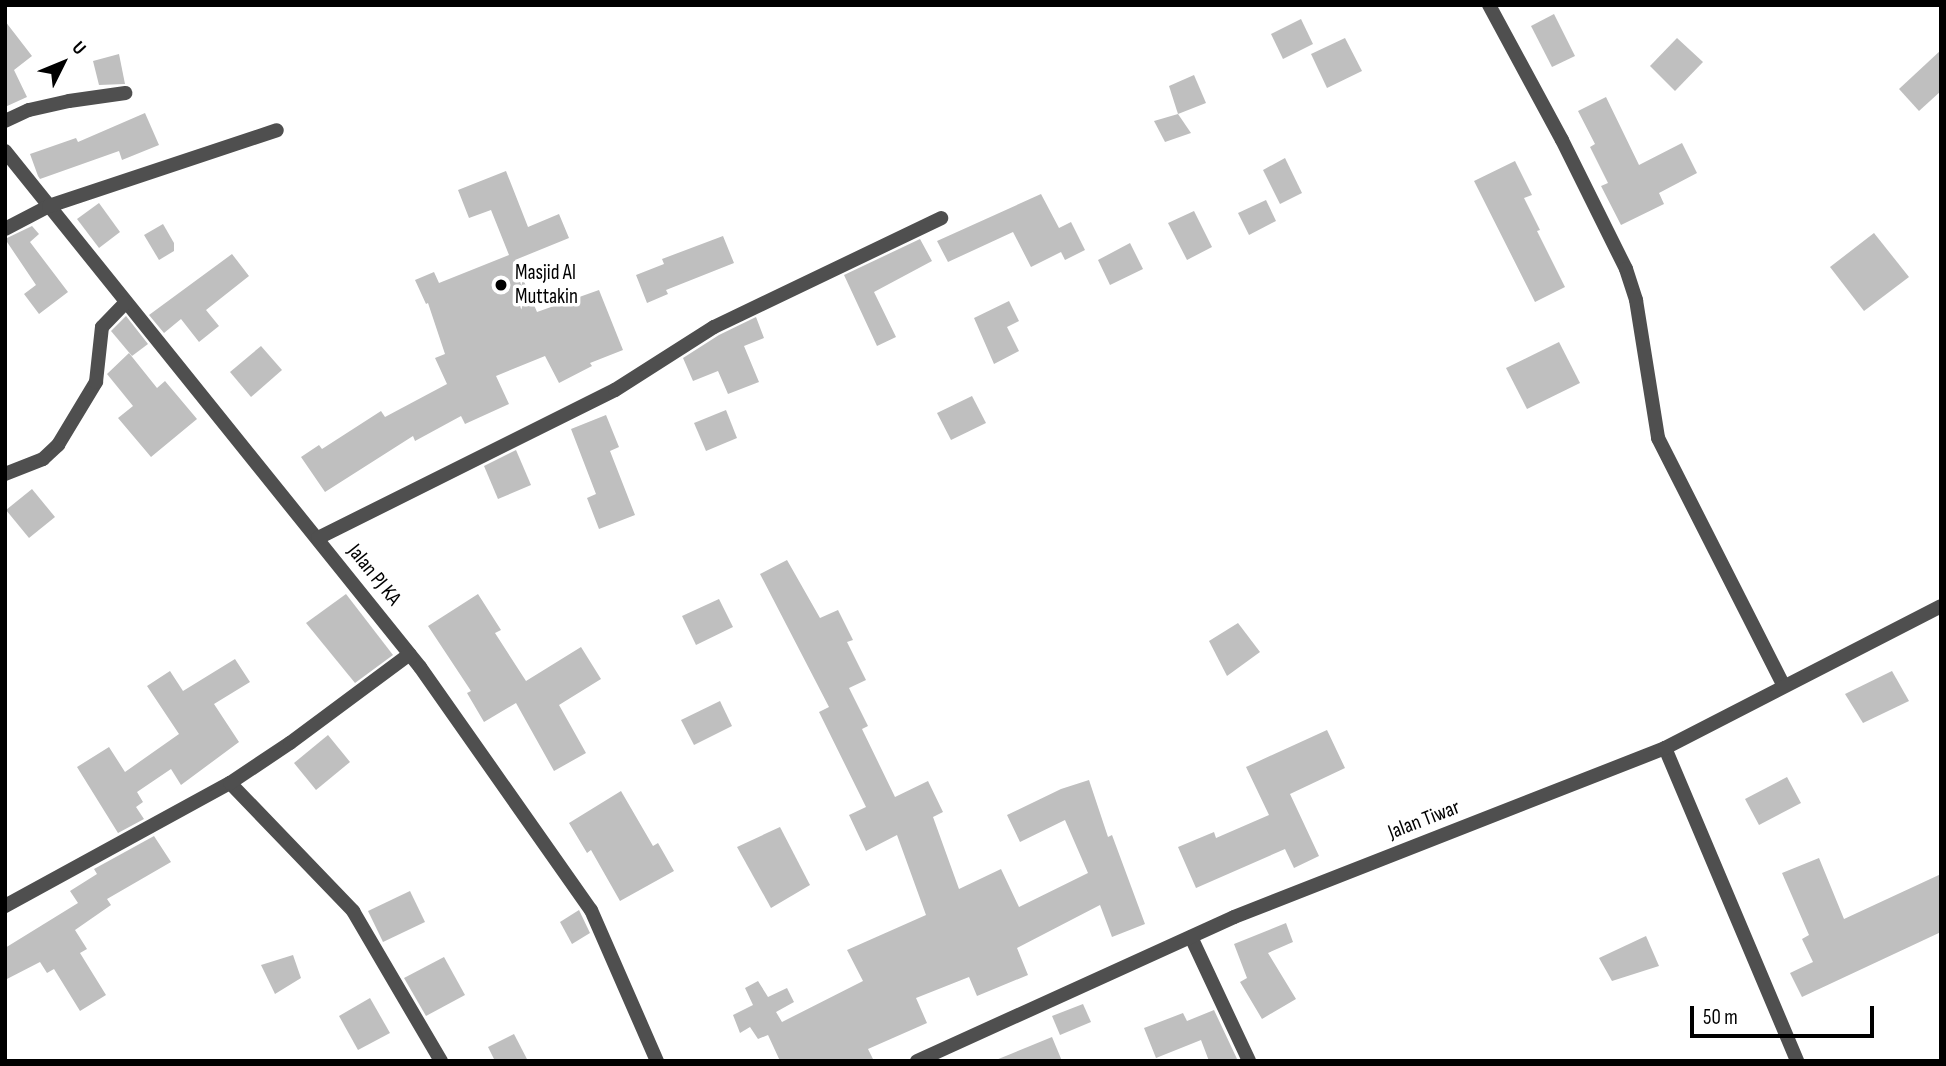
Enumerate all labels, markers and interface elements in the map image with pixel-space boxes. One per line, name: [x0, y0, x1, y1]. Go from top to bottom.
north arrow: [28, 28, 98, 98]
text: U: [67, 37, 91, 60]
place label: Masjid Al Muttakin: [515, 260, 578, 310]
marker: Masjid Al Muttakin: [493, 277, 509, 293]
street label: Jalan PJ KA: [342, 539, 406, 611]
street label: Jalan Tiwar: [1385, 795, 1463, 845]
scale bar: [1694, 992, 1878, 1036]
text: 50 m: [1703, 1005, 1738, 1030]

